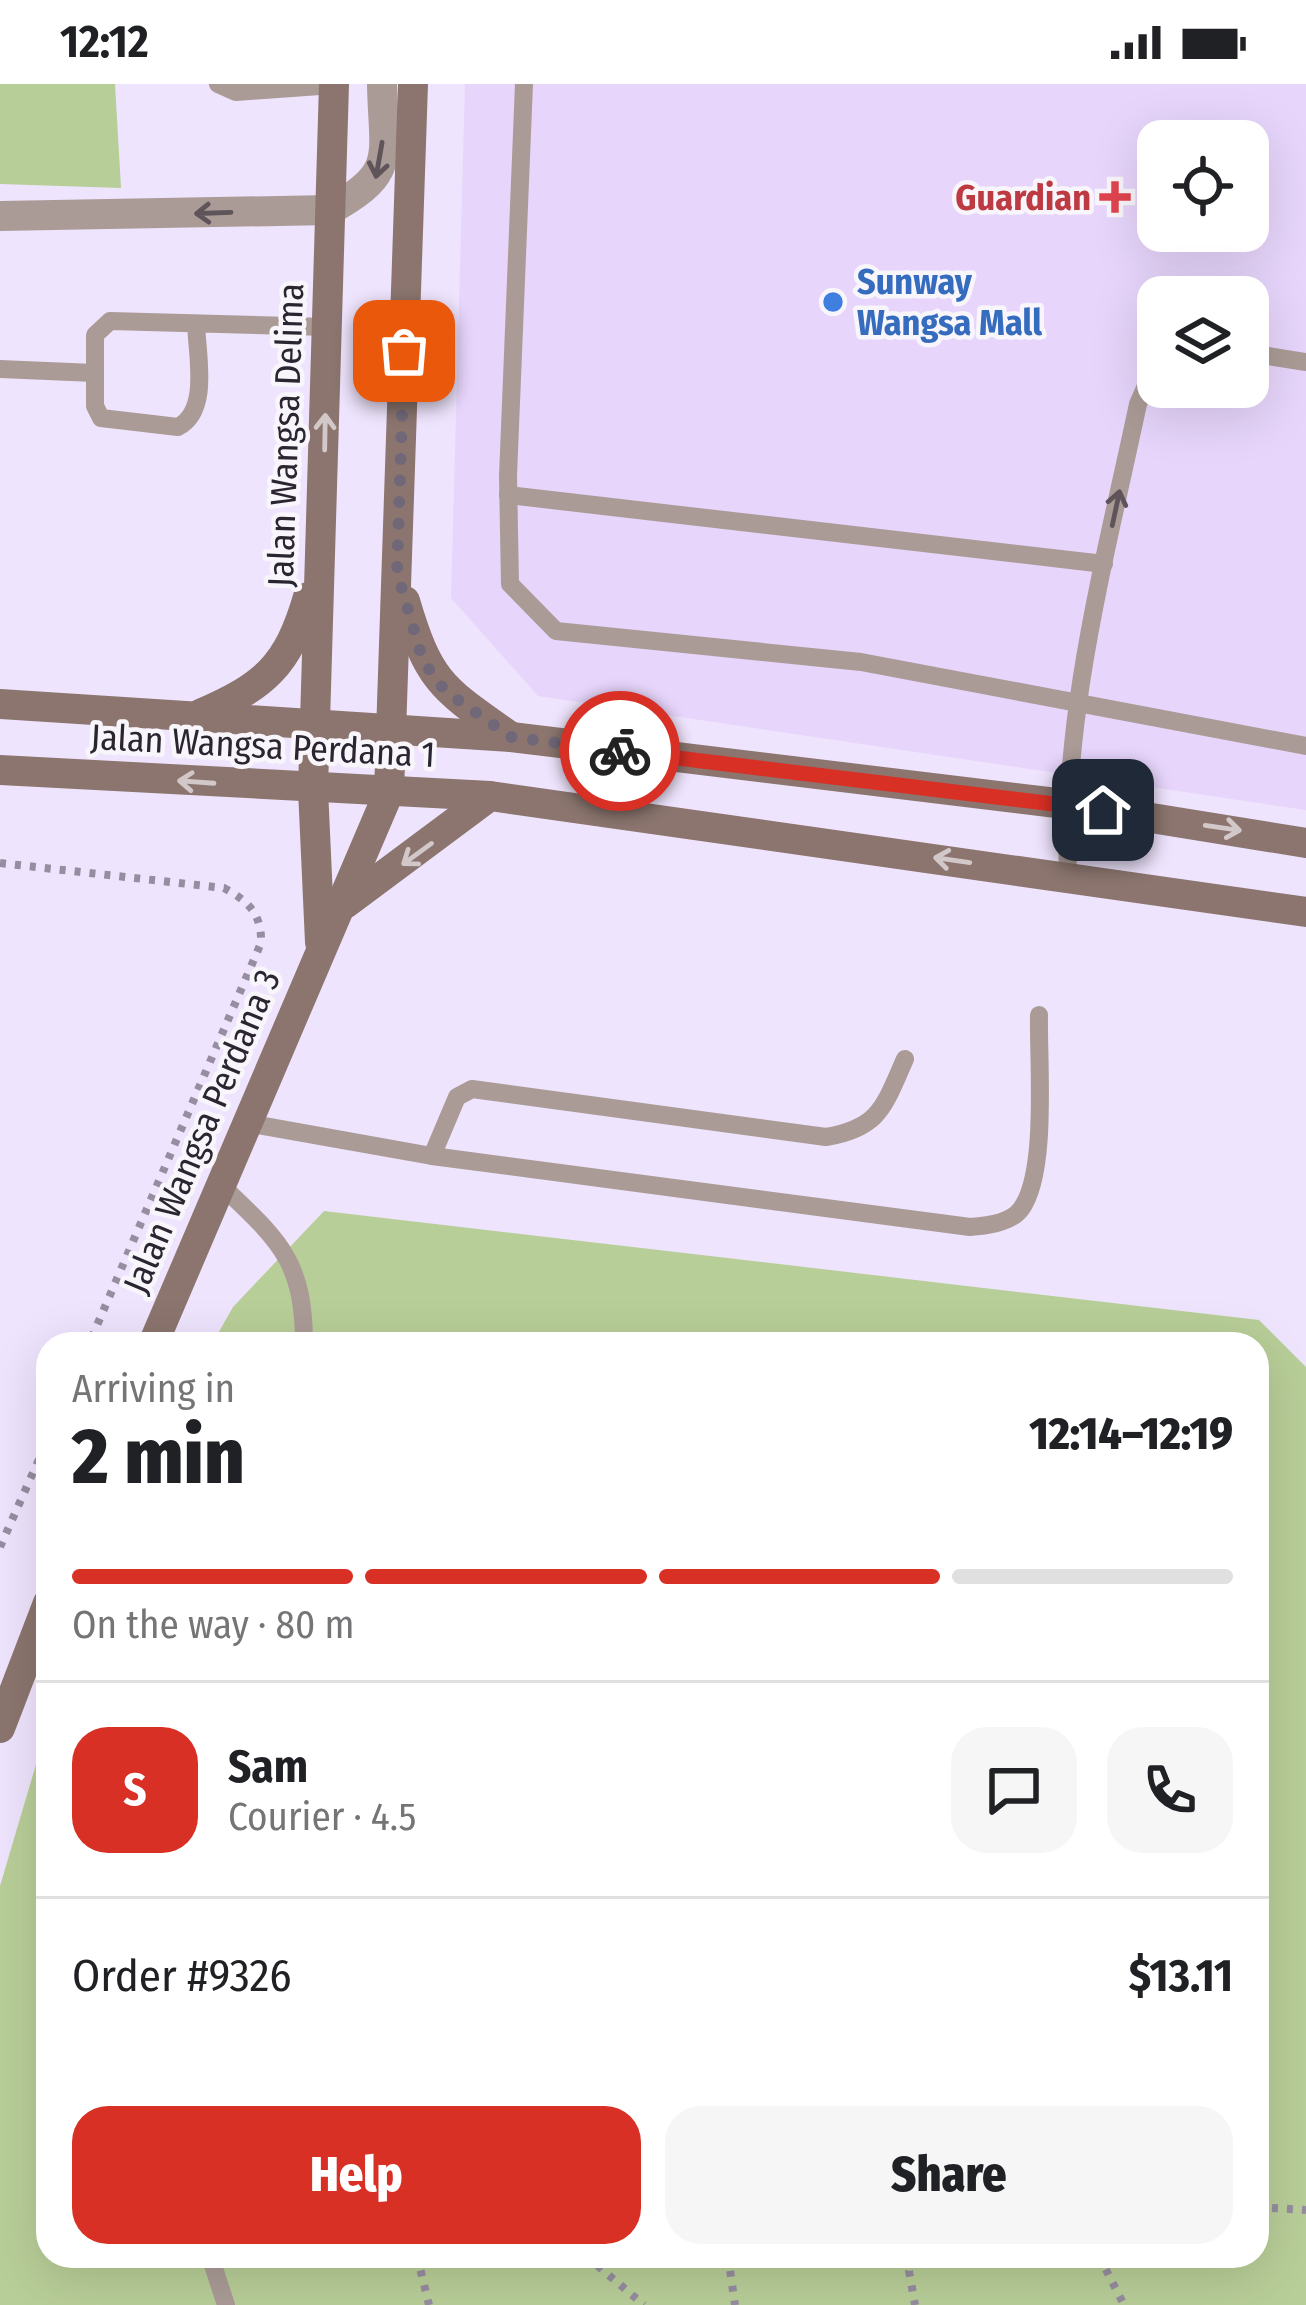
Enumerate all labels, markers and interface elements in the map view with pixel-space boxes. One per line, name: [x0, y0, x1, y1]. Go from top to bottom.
text: 12:12: [60, 15, 149, 69]
map controls: [1137, 120, 1269, 408]
button: locate: [1137, 120, 1269, 252]
one-way arrow: [367, 139, 390, 178]
place label: Guardian: [955, 176, 1091, 220]
marker: Guardian: [1102, 184, 1128, 210]
one-way arrow: [194, 202, 233, 225]
place label: Sunway Wangsa Mall: [857, 260, 1042, 345]
button: layers: [1137, 276, 1269, 408]
street label: Jalan Wangsa Delima: [259, 282, 313, 588]
marker: Sunway Wangsa Mall: [820, 289, 846, 315]
pin: [353, 300, 455, 402]
icon: bag: [371, 318, 437, 384]
one-way arrow: [313, 413, 336, 452]
one-way arrow: [1106, 490, 1128, 529]
courier: [560, 691, 680, 811]
street label: Jalan Wangsa Perdana 1: [90, 715, 436, 777]
icon: bike: [587, 718, 653, 784]
pin: [1052, 759, 1154, 861]
one-way arrow: [177, 771, 216, 794]
icon: home: [1070, 777, 1136, 843]
one-way arrow: [1202, 817, 1241, 840]
one-way arrow: [401, 840, 434, 866]
one-way arrow: [933, 848, 972, 871]
street label: Jalan Wangsa Perdana 3: [114, 963, 290, 1300]
text: Arriving in: [72, 1366, 235, 1412]
text: 12:14–12:19: [1029, 1407, 1233, 1461]
text: 2 min: [72, 1410, 245, 1504]
text: On the way · 80 m: [72, 1602, 354, 1648]
button: chat: [951, 1727, 1077, 1853]
button: phone: [1107, 1727, 1233, 1853]
text: Sam: [228, 1740, 308, 1794]
text: S: [123, 1763, 147, 1817]
text: Courier · 4.5: [228, 1794, 416, 1840]
text: Order #9326: [72, 1949, 292, 2003]
text: $13.11: [1129, 1949, 1233, 2003]
button: Help: [72, 2106, 641, 2244]
button: Share: [665, 2106, 1233, 2244]

